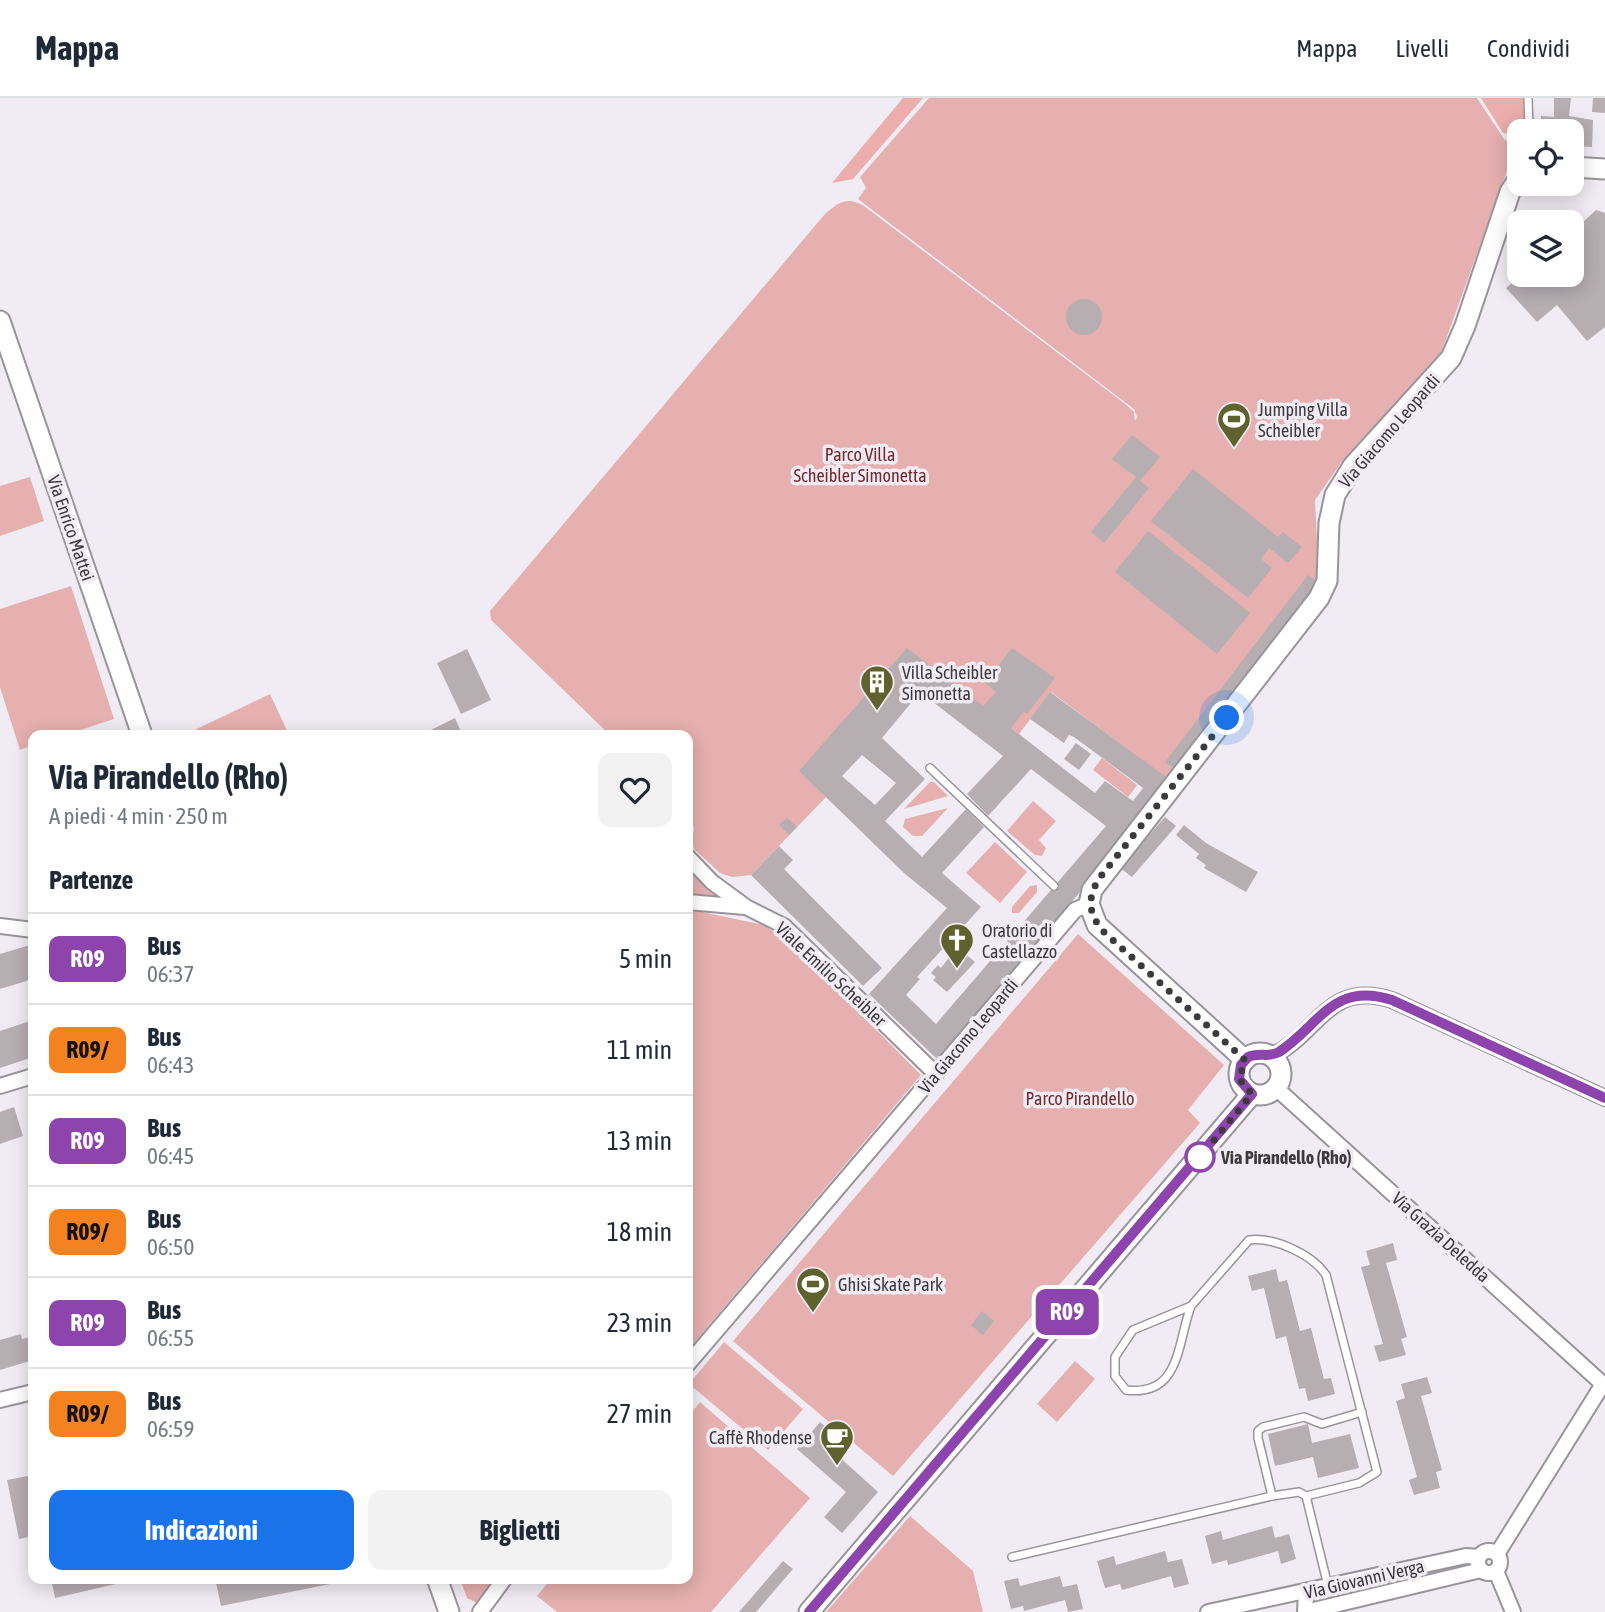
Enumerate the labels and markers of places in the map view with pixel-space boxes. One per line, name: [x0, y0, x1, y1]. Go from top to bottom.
place label: Jumping Villa Scheibler: [1258, 399, 1348, 441]
sports icon: Jumping Villa Scheibler: [1215, 400, 1253, 449]
place label: Villa Scheibler Simonetta: [902, 662, 998, 704]
building icon: Villa Scheibler Simonetta: [858, 663, 896, 712]
place label: Oratorio di Castellazzo: [982, 920, 1057, 962]
church icon: Oratorio di Castellazzo: [938, 921, 976, 970]
marker: Via Pirandello (Rho): [1185, 1142, 1215, 1172]
place label: Via Pirandello (Rho): [1220, 1147, 1351, 1168]
sports icon: Ghisi Skate Park: [794, 1265, 832, 1314]
place label: Ghisi Skate Park: [838, 1274, 943, 1295]
cafe icon: Caffè Rhodense: [818, 1418, 856, 1467]
place label: Caffè Rhodense: [709, 1427, 812, 1448]

